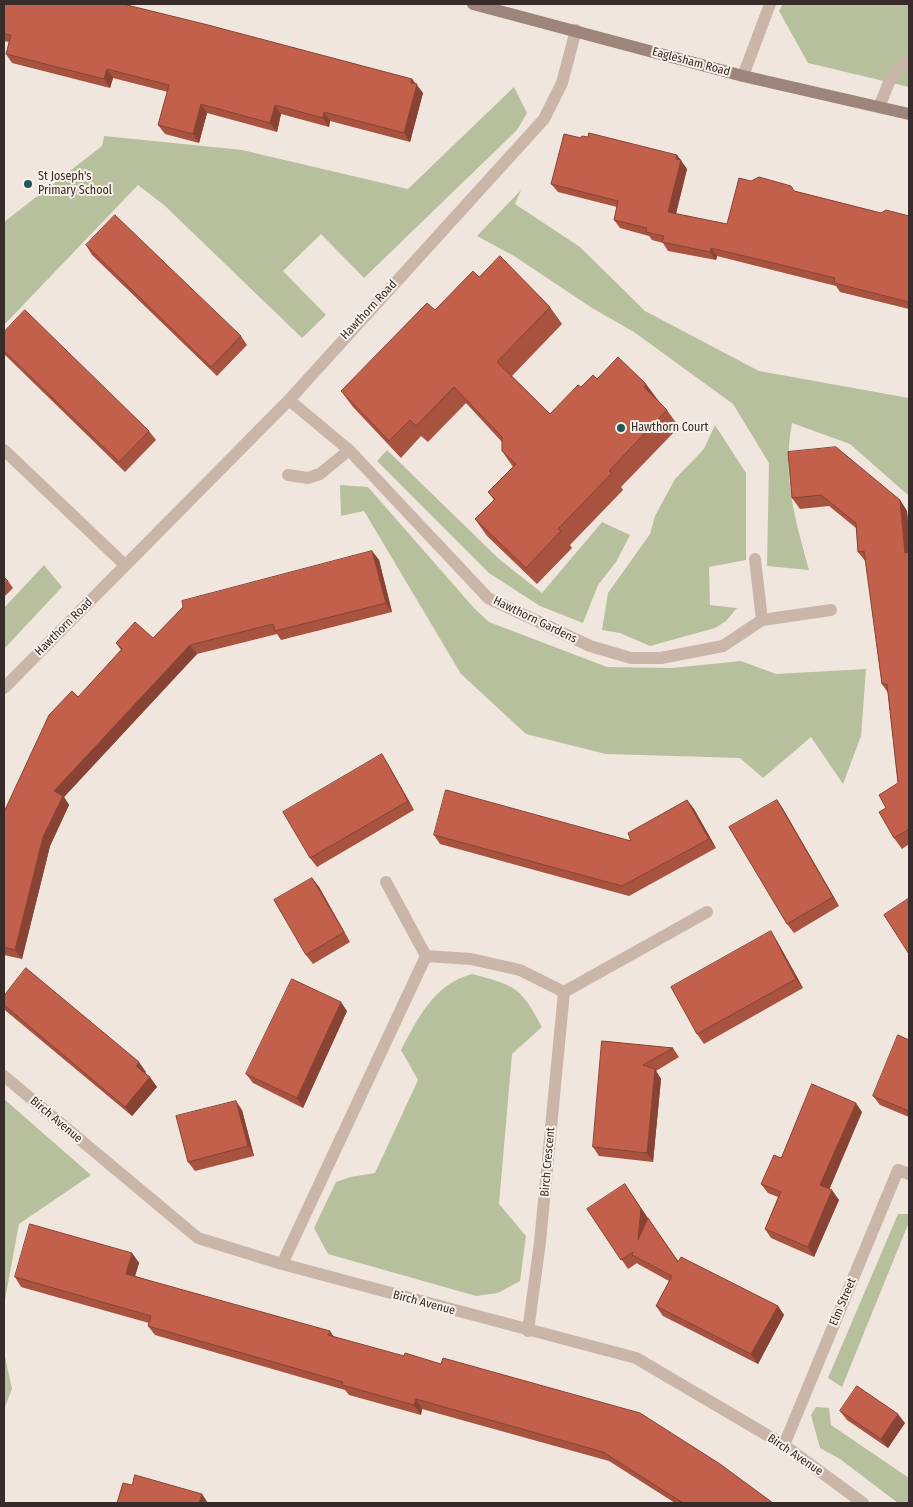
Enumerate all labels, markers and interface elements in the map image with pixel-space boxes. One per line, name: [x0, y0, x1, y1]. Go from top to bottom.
street label: Eaglesham Road: [650, 45, 732, 79]
place label: St Joseph's Primary School: [38, 170, 112, 198]
marker: St Joseph's Primary School: [22, 178, 34, 190]
street label: Hawthorn Road: [338, 277, 400, 343]
place label: Hawthorn Court: [631, 421, 708, 435]
marker: Hawthorn Court: [615, 422, 627, 434]
street label: Hawthorn Gardens: [491, 594, 579, 646]
street label: Hawthorn Road: [32, 595, 96, 659]
street label: Birch Avenue: [27, 1094, 85, 1146]
street label: Birch Crescent: [538, 1127, 558, 1197]
street label: Elm Street: [827, 1276, 859, 1328]
street label: Birch Avenue: [391, 1288, 457, 1318]
street label: Birch Avenue: [765, 1431, 825, 1479]

